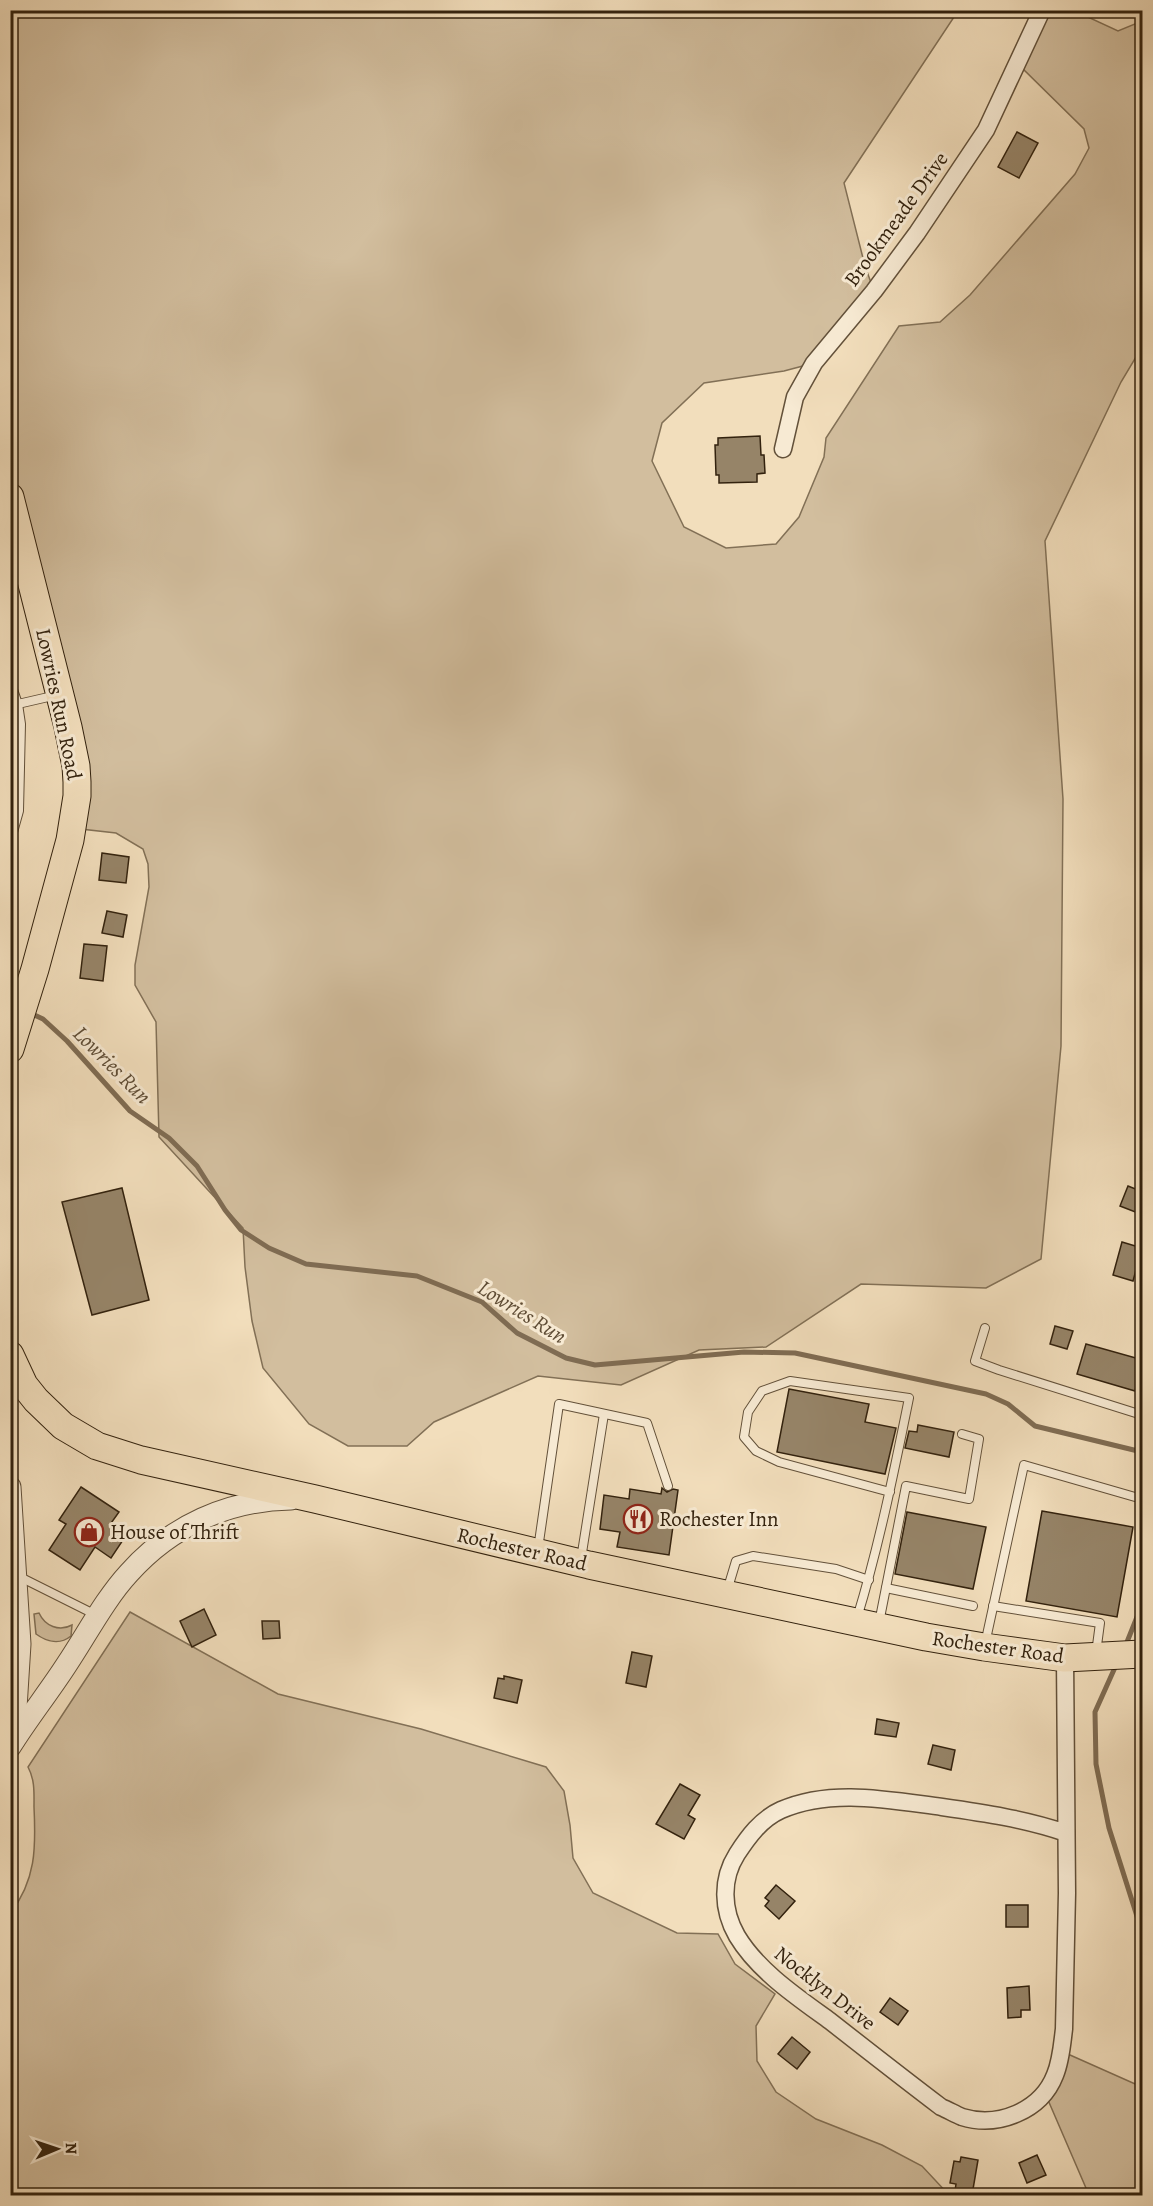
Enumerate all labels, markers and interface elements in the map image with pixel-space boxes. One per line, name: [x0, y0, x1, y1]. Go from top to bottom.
street label: Brookmeade Drive: [838, 146, 954, 292]
street label: Lowries Run Road: [29, 626, 89, 783]
water label: Lowries Run: [66, 1019, 158, 1111]
water label: Lowries Run: [472, 1273, 572, 1351]
restaurant icon: Rochester Inn: [622, 1503, 654, 1535]
place label: Rochester Inn: [659, 1505, 779, 1533]
shop icon: House of Thrift: [73, 1516, 105, 1548]
place label: House of Thrift: [110, 1518, 239, 1546]
street label: Rochester Road: [454, 1520, 591, 1578]
street label: Rochester Road: [930, 1624, 1066, 1670]
street label: Nocklyn Drive: [768, 1939, 882, 2037]
north arrow: [27, 2119, 87, 2179]
text: N: [60, 2142, 82, 2155]

